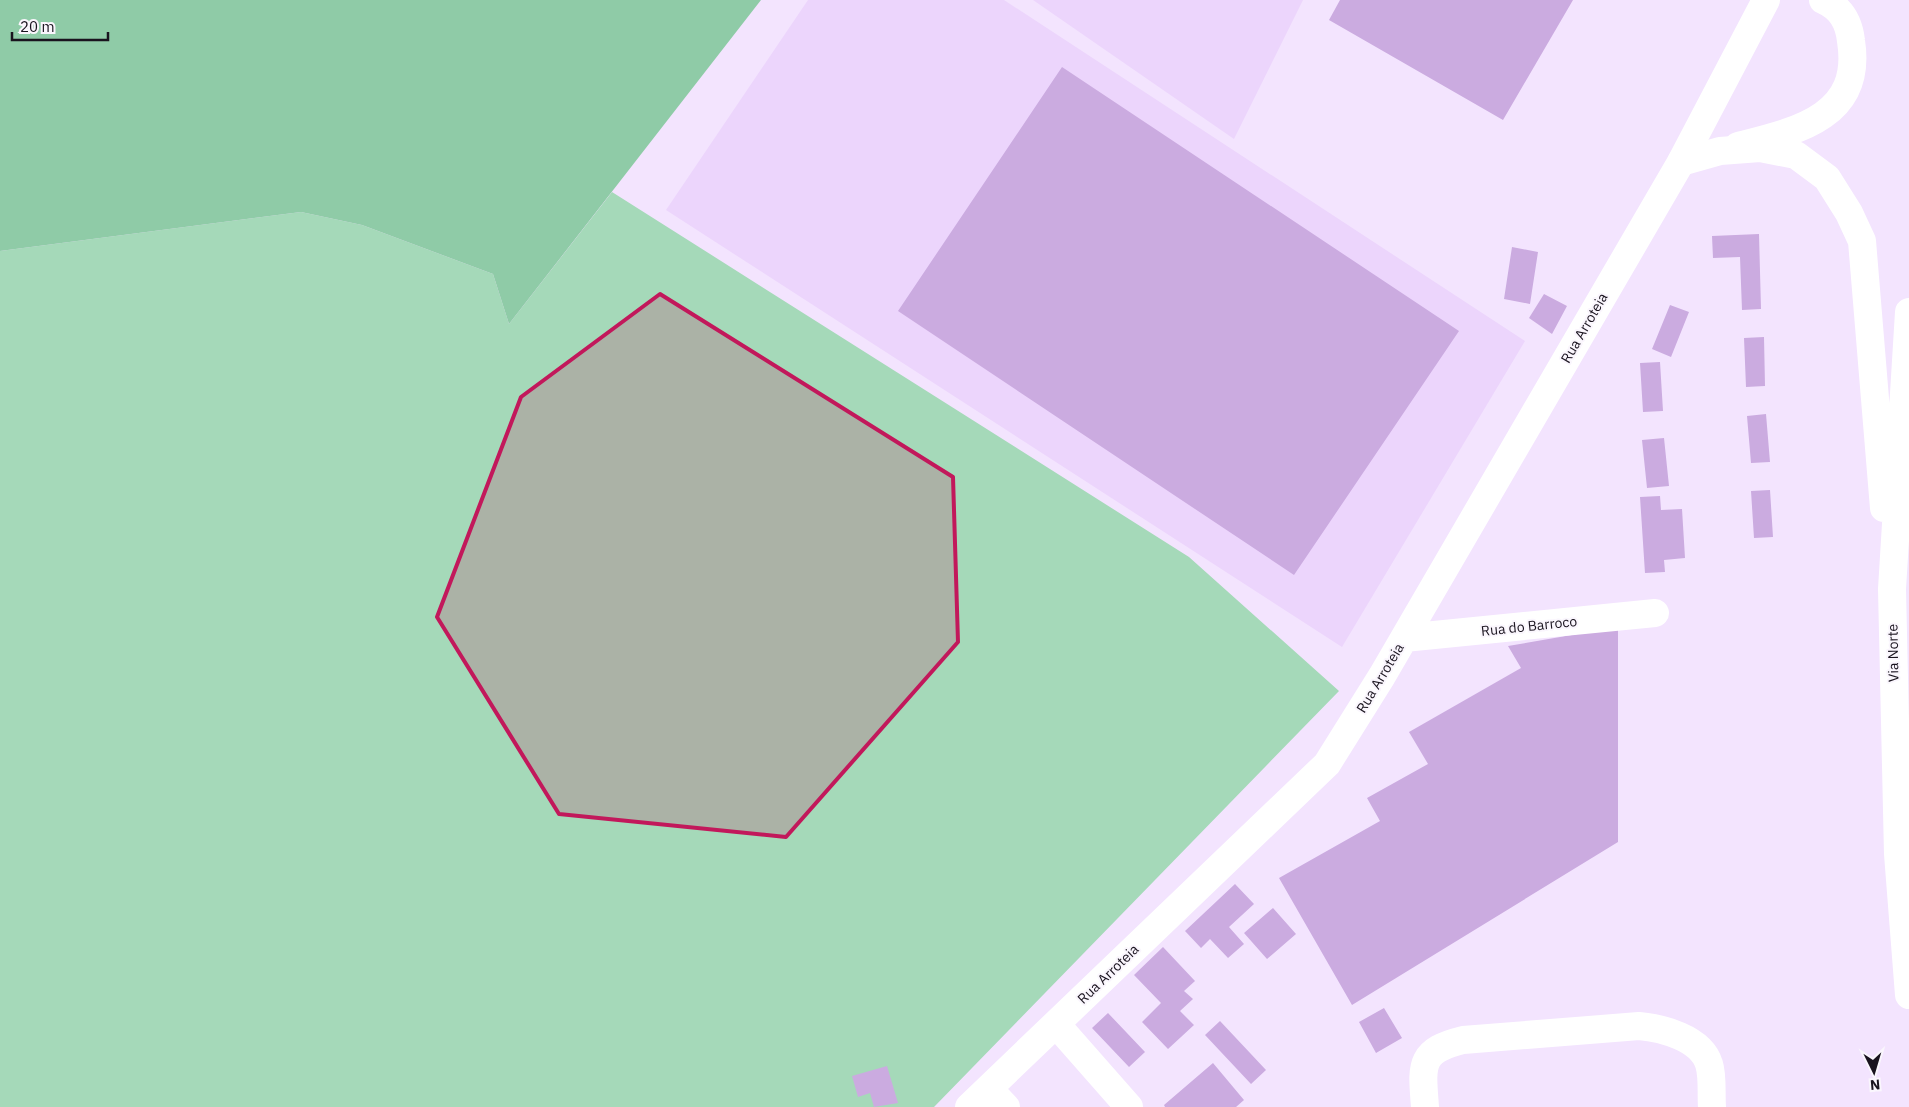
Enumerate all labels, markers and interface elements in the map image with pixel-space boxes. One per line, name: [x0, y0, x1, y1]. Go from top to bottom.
scale bar: [12, 10, 109, 42]
text: 20 m: [20, 17, 55, 36]
street label: Rua Arroteia: [1557, 289, 1612, 366]
street label: Rua do Barroco: [1480, 612, 1578, 640]
street label: Via Norte: [1883, 623, 1903, 682]
street label: Rua Arroteia: [1352, 639, 1408, 716]
street label: Rua Arroteia: [1074, 940, 1143, 1008]
north arrow: [1849, 1047, 1899, 1097]
text: N: [1869, 1076, 1881, 1094]

